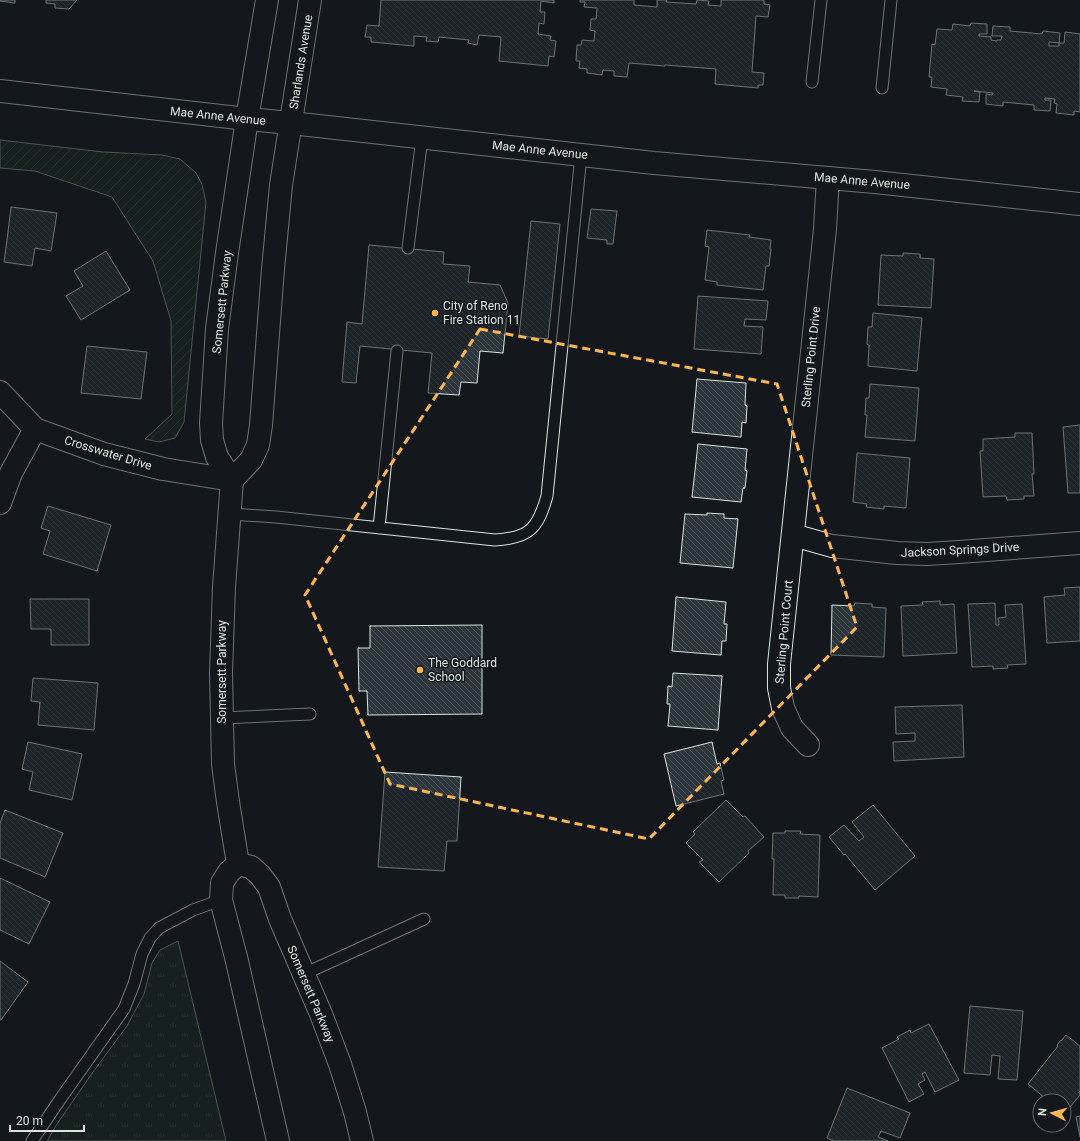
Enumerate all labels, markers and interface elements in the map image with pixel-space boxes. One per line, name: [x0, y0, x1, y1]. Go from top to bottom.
street label: Sharlands Avenue: [287, 14, 315, 110]
street label: Mae Anne Avenue: [170, 104, 266, 128]
street label: Mae Anne Avenue: [492, 138, 588, 162]
street label: Mae Anne Avenue: [814, 170, 910, 192]
street label: Somersett Parkway: [210, 249, 234, 354]
place label: City of Reno Fire Station 11: [443, 299, 520, 327]
street label: Sterling Point Drive: [799, 306, 823, 408]
marker: City of Reno Fire Station 11: [430, 308, 440, 318]
street label: Crosswater Drive: [63, 433, 153, 473]
street label: Jackson Springs Drive: [900, 540, 1020, 560]
street label: Sterling Point Court: [772, 580, 796, 684]
street label: Somersett Parkway: [215, 620, 229, 724]
place label: The Goddard School: [428, 656, 497, 684]
marker: The Goddard School: [415, 665, 425, 675]
street label: Somersett Parkway: [284, 944, 338, 1045]
north arrow: [1032, 1093, 1072, 1133]
scale bar: [10, 1107, 84, 1133]
text: N: [1036, 1107, 1049, 1117]
text: 20 m: [16, 1114, 43, 1128]

